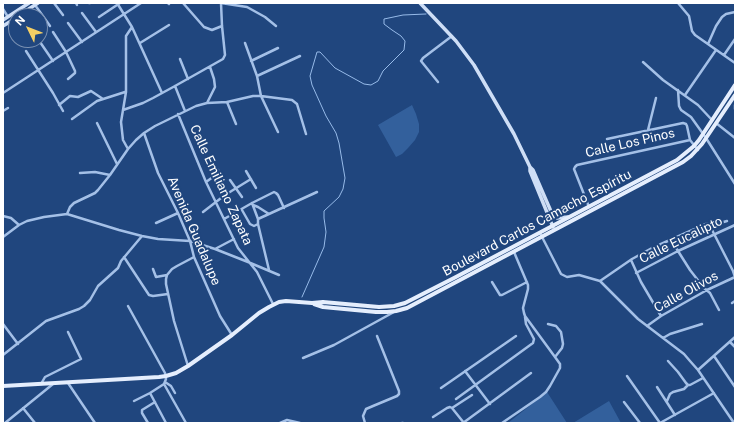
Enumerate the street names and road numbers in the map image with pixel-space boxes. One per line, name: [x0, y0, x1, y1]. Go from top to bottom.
street label: Calle Emiliano Zapata: [186, 122, 256, 248]
street label: Calle Los Pinos: [584, 125, 676, 161]
street label: Boulevard Carlos Camacho Espíritu: [440, 166, 634, 280]
street label: Avenida Guadalupe: [164, 174, 224, 288]
street label: Calle Eucalipto: [637, 213, 725, 267]
street label: Calle Olivos: [651, 268, 721, 316]

